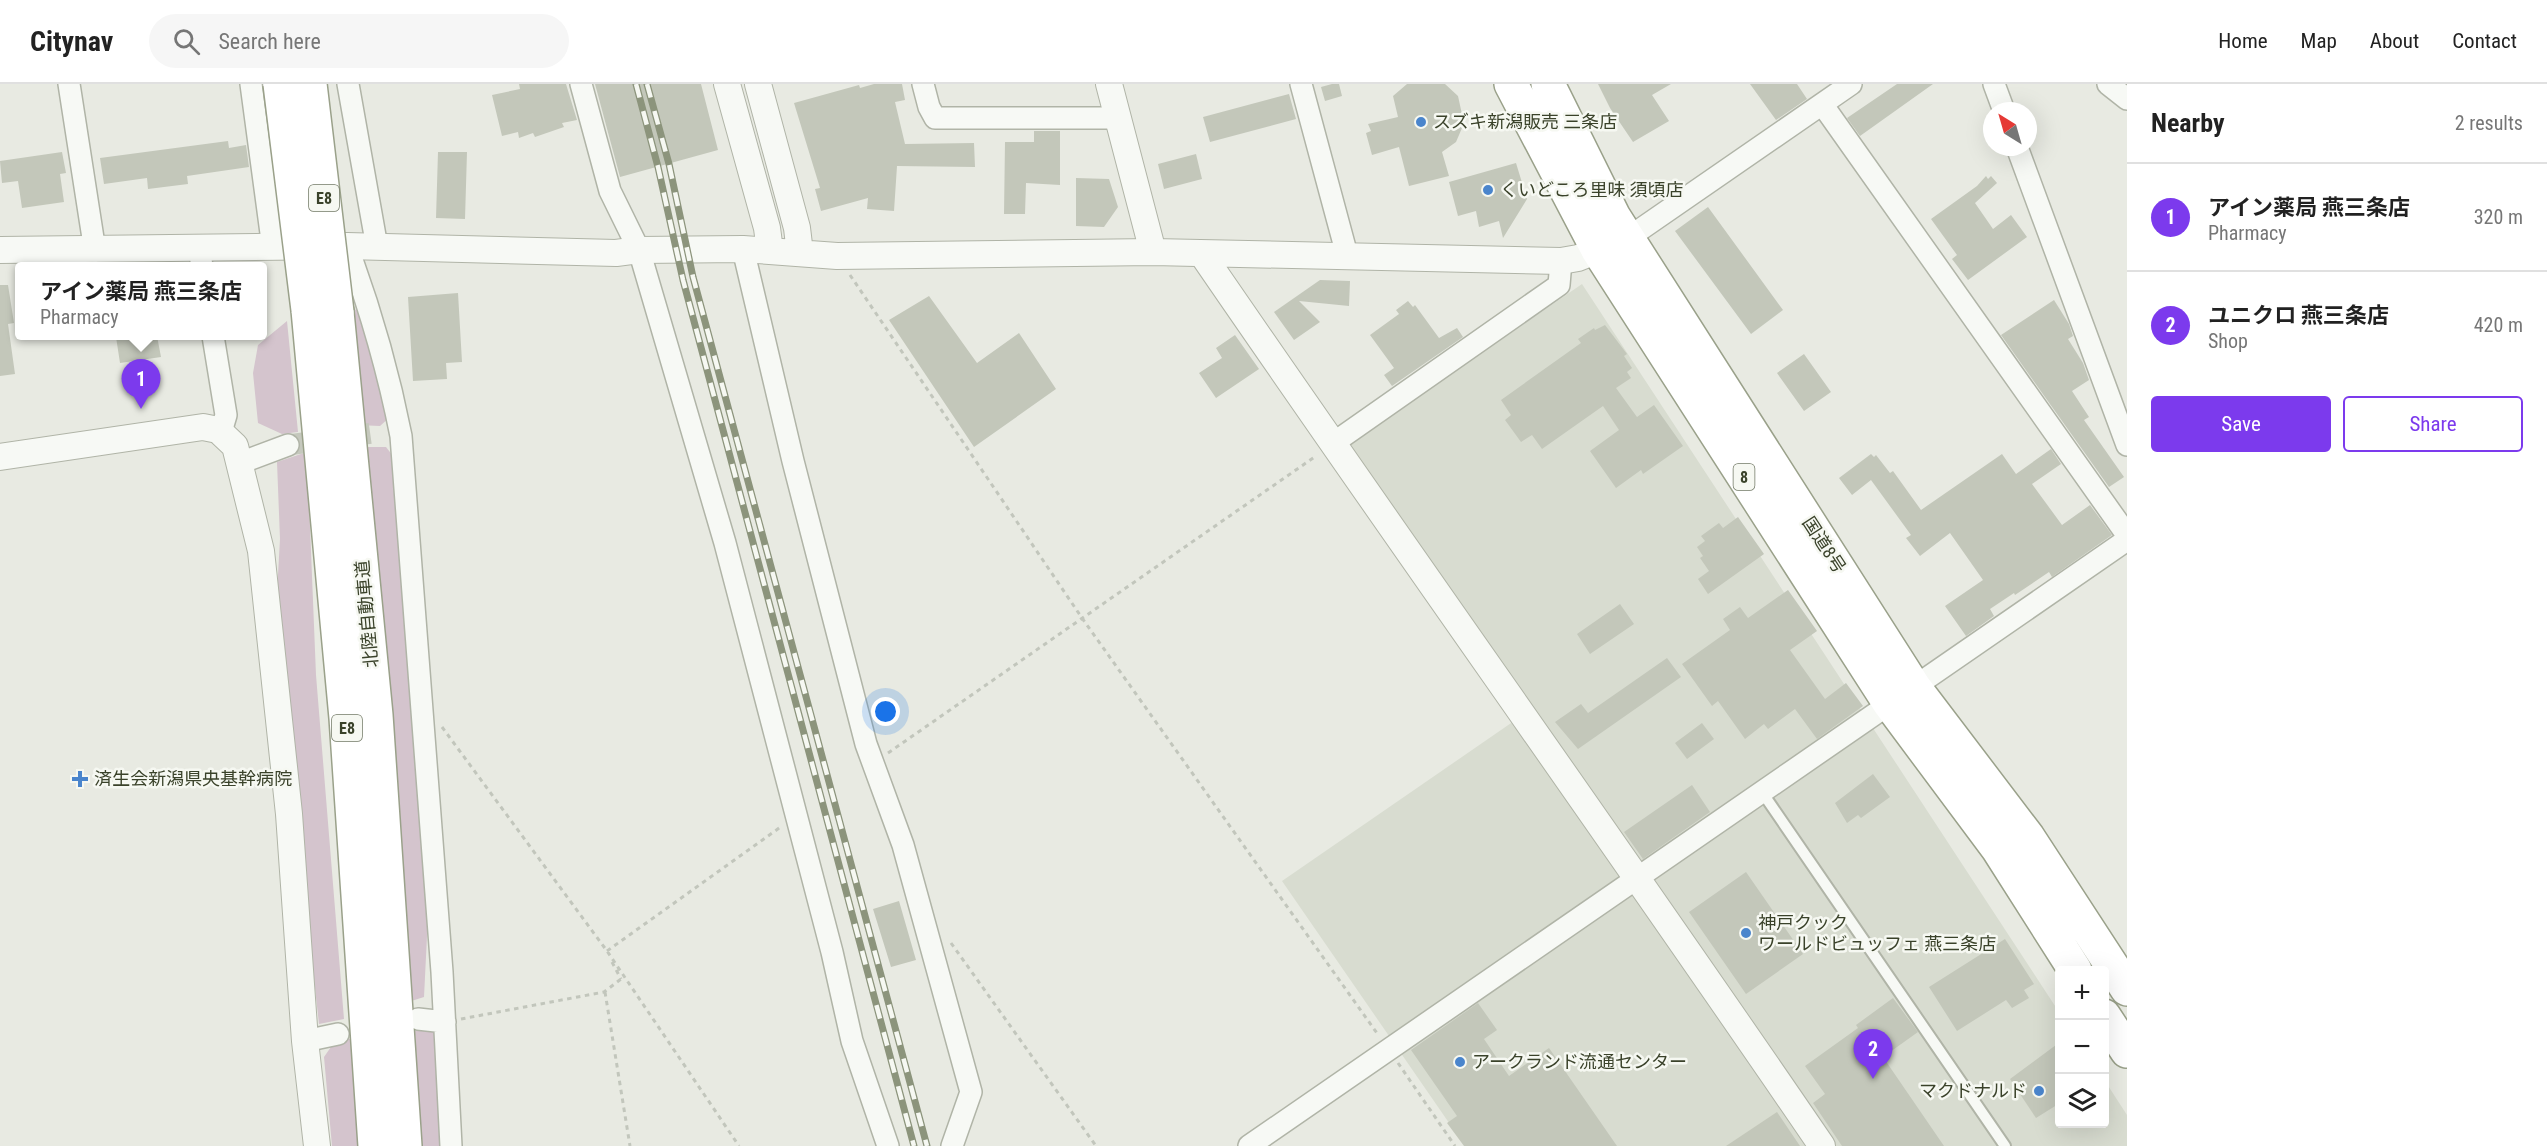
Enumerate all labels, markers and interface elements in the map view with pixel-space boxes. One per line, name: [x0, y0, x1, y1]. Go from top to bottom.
search box: [149, 14, 569, 68]
text: Citynav: [30, 25, 113, 58]
icon: search: [170, 25, 203, 58]
text: Search here: [218, 29, 321, 54]
text: Home: [2218, 29, 2268, 53]
text: Map: [2301, 29, 2337, 53]
text: About: [2370, 29, 2419, 53]
text: Contact: [2452, 29, 2517, 53]
north arrow: [1983, 102, 2037, 156]
text: Nearby: [2151, 108, 2225, 138]
place label: スズキ新潟販売 三条店: [1433, 111, 1617, 132]
text: 2 results: [2455, 111, 2523, 135]
marker: スズキ新潟販売 三条店: [1414, 115, 1428, 129]
place label: くいどころ里味 須頃店: [1500, 179, 1684, 200]
marker: くいどころ里味 須頃店: [1481, 183, 1495, 197]
road number: E8: [309, 185, 339, 211]
text: アイン薬局 燕三条店: [2208, 195, 2410, 220]
text: 1: [2165, 205, 2176, 229]
text: 320 m: [2474, 205, 2523, 229]
text: Pharmacy: [2208, 221, 2287, 245]
popup: [15, 262, 267, 340]
text: アイン薬局 燕三条店: [40, 279, 242, 304]
text: ユニクロ 燕三条店: [2208, 303, 2389, 328]
text: Pharmacy: [40, 305, 119, 329]
text: 2: [2165, 313, 2176, 337]
text: 420 m: [2474, 313, 2523, 337]
text: Shop: [2208, 329, 2248, 353]
pin: 1: [122, 360, 160, 409]
button: Save: [2151, 396, 2331, 452]
button: Share: [2343, 396, 2523, 452]
road number: 8: [1734, 464, 1754, 490]
street label: 国道8号: [1798, 513, 1850, 577]
street label: 北陸自動車道: [351, 559, 382, 669]
your location: [871, 697, 900, 726]
road number: E8: [332, 715, 362, 741]
place label: 済生会新潟県央基幹病院: [94, 768, 292, 789]
marker: 済生会新潟県央基幹病院: [71, 770, 89, 788]
place label: 神戸クック ワールドビュッフェ 燕三条店: [1758, 912, 1996, 954]
marker: 神戸クック ワールドビュッフェ 燕三条店: [1739, 926, 1753, 940]
map controls: [2055, 966, 2109, 1128]
button: +: [2055, 966, 2109, 1020]
button: −: [2055, 1020, 2109, 1074]
pin: 2: [1854, 1030, 1892, 1079]
place label: アークランド流通センター: [1472, 1051, 1687, 1072]
marker: アークランド流通センター: [1453, 1055, 1467, 1069]
button: layers: [2055, 1074, 2109, 1128]
place label: マクドナルド: [1919, 1080, 2027, 1101]
marker: マクドナルド: [2032, 1084, 2046, 1098]

